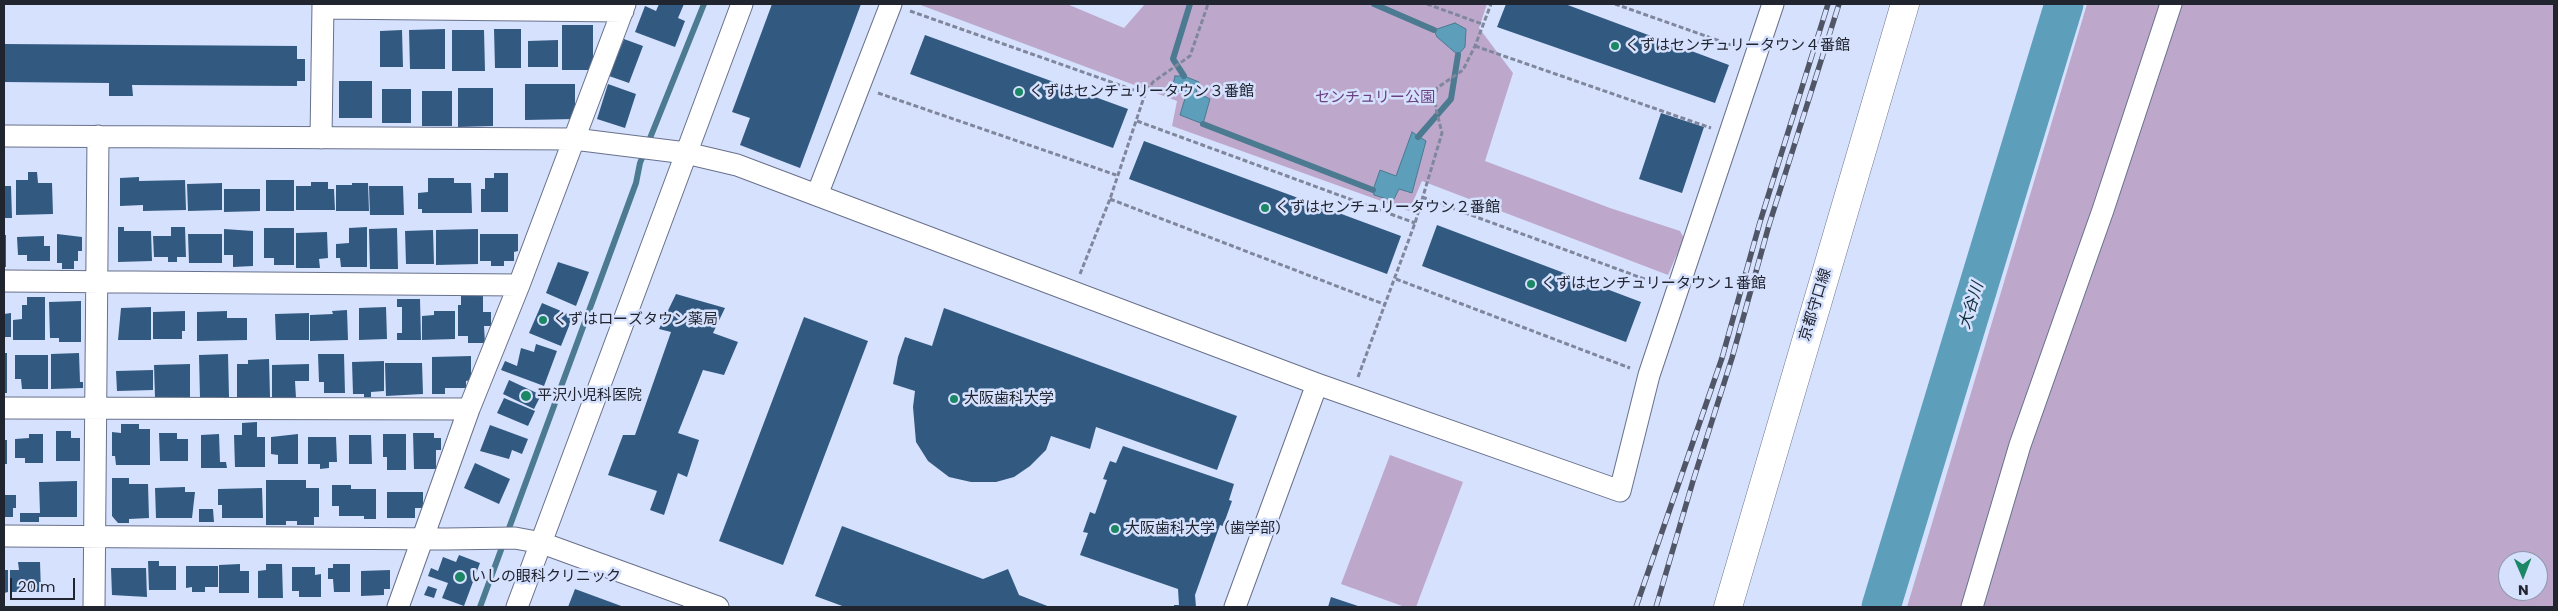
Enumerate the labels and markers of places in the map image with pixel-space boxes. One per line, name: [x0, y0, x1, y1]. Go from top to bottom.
place label: くずはセンチュリータウン４番館: [1625, 37, 1850, 55]
marker: くずはセンチュリータウン４番館: [1609, 40, 1621, 52]
place label: くずはセンチュリータウン３番館: [1029, 83, 1254, 101]
marker: くずはセンチュリータウン３番館: [1013, 86, 1025, 98]
place label: くずはセンチュリータウン２番館: [1275, 199, 1500, 217]
marker: くずはセンチュリータウン２番館: [1259, 202, 1271, 214]
place label: くずはセンチュリータウン１番館: [1541, 275, 1766, 293]
marker: くずはセンチュリータウン１番館: [1525, 278, 1537, 290]
place label: くずはローズタウン薬局: [553, 311, 718, 329]
marker: くずはローズタウン薬局: [537, 314, 549, 326]
place label: 平沢小児科医院: [537, 387, 642, 405]
marker: 平沢小児科医院: [519, 389, 533, 403]
place label: 大阪歯科大学: [964, 390, 1054, 408]
marker: 大阪歯科大学: [948, 393, 960, 405]
place label: 大阪歯科大学（歯学部）: [1125, 520, 1290, 538]
marker: 大阪歯科大学（歯学部）: [1109, 523, 1121, 535]
place label: いしの眼科クリニック: [471, 568, 621, 586]
marker: いしの眼科クリニック: [453, 570, 467, 584]

